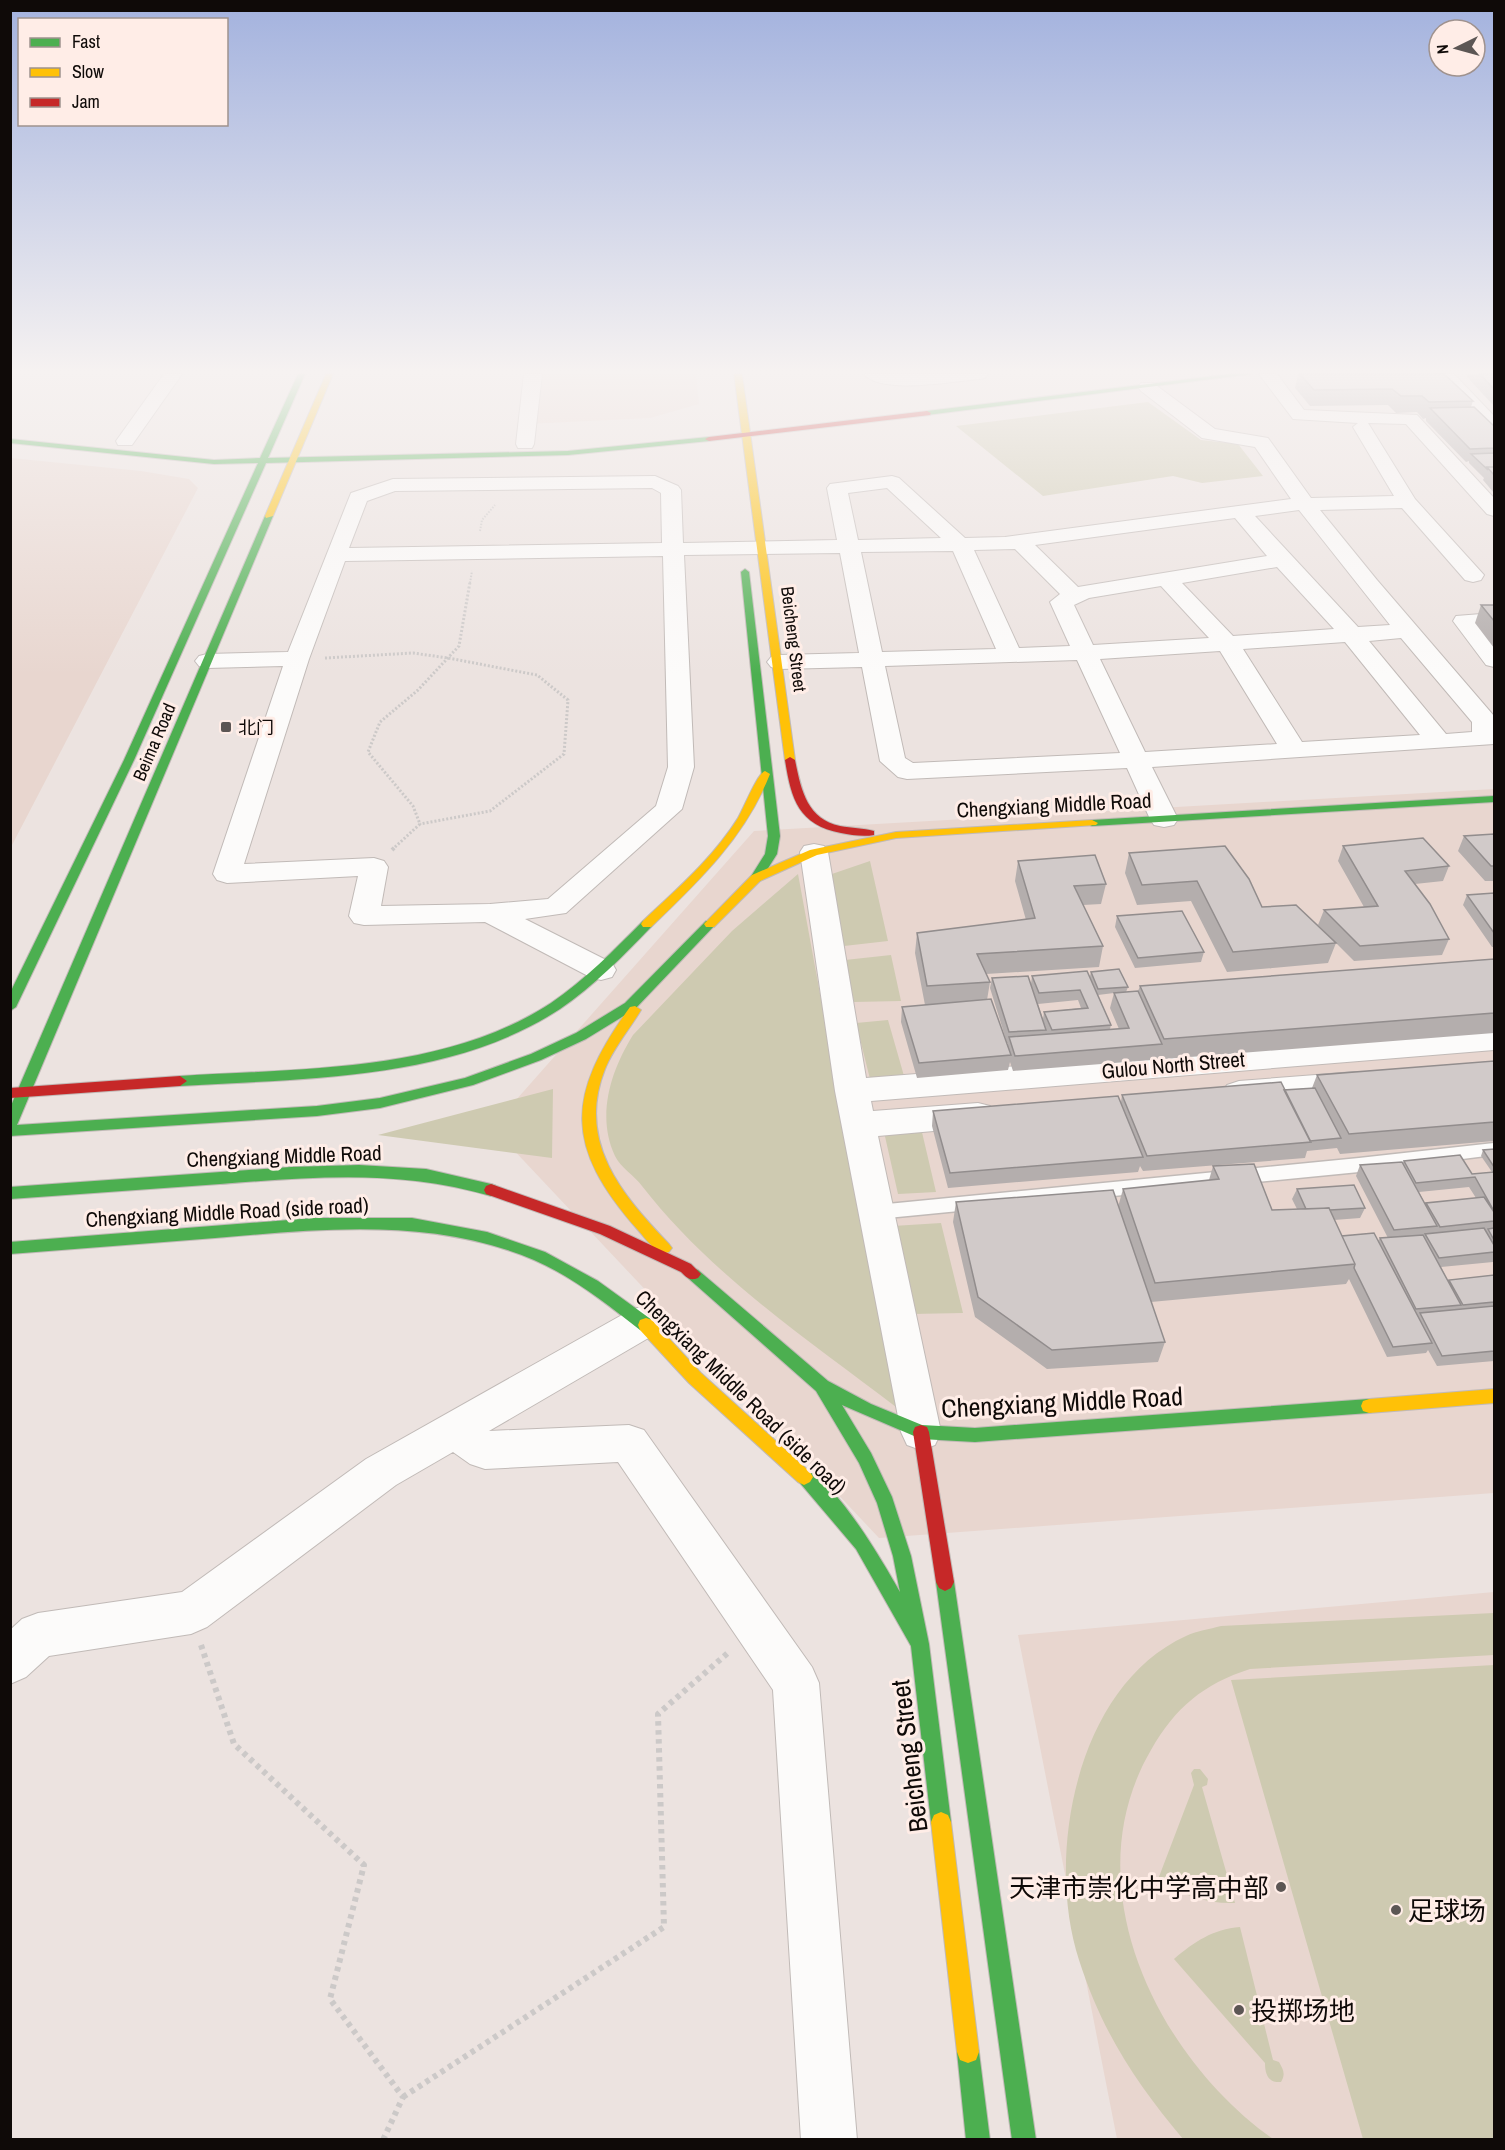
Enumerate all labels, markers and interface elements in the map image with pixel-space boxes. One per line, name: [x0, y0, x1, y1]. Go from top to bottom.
legend: [18, 18, 228, 126]
north arrow: [1427, 18, 1487, 78]
text: Fast: [72, 29, 100, 54]
text: N: [1431, 44, 1453, 55]
text: Slow: [72, 59, 104, 84]
text: Jam: [72, 89, 100, 114]
street label: Beicheng Street: [775, 585, 813, 693]
street label: Beima Road: [126, 699, 182, 785]
place label: 北门: [238, 715, 274, 740]
marker: 北门: [219, 720, 233, 734]
street label: Chengxiang Middle Road: [956, 785, 1152, 825]
street label: Gulou North Street: [1100, 1044, 1246, 1086]
street label: Chengxiang Middle Road: [186, 1138, 382, 1174]
street label: Chengxiang Middle Road (side road): [85, 1190, 369, 1234]
street label: Chengxiang Middle Road (side road): [629, 1283, 853, 1501]
street label: Chengxiang Middle Road: [940, 1378, 1184, 1426]
street label: Beicheng Street: [882, 1678, 936, 1834]
place label: 天津市崇化中学高中部: [1009, 1870, 1269, 1905]
marker: 天津市崇化中学高中部: [1274, 1880, 1288, 1894]
place label: 足球场: [1408, 1893, 1486, 1928]
marker: 足球场: [1389, 1903, 1403, 1917]
place label: 投掷场地: [1251, 1993, 1355, 2028]
marker: 投掷场地: [1232, 2003, 1246, 2017]

